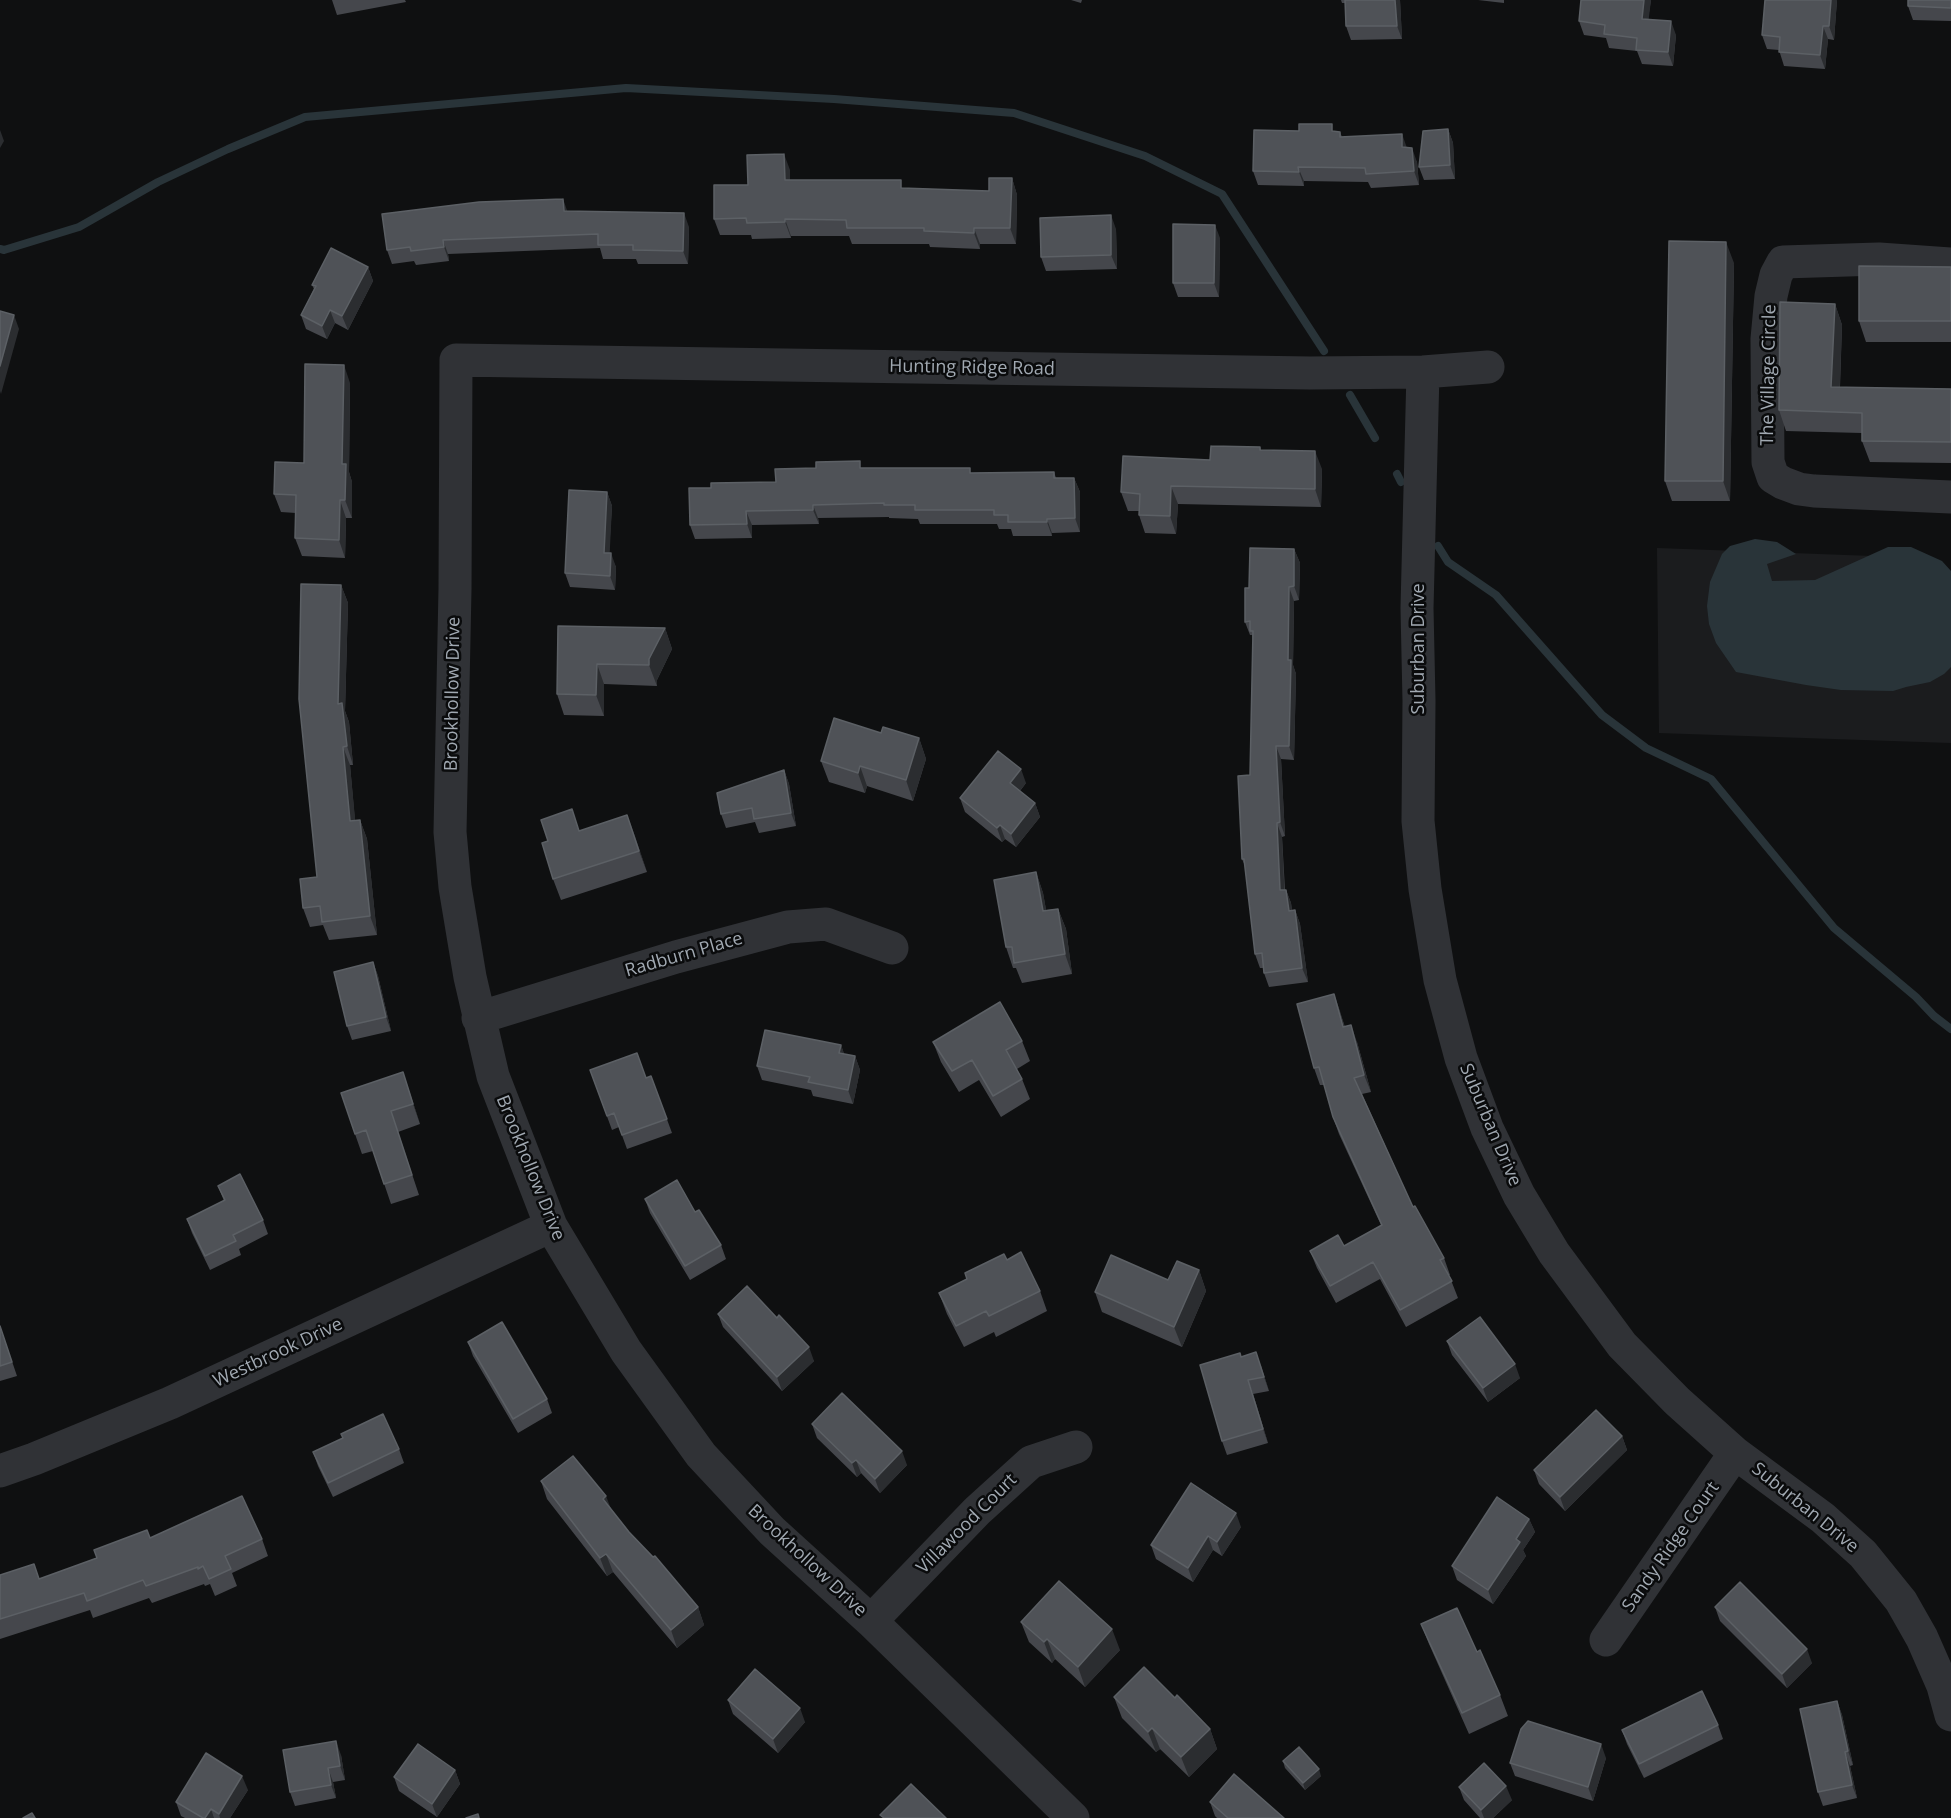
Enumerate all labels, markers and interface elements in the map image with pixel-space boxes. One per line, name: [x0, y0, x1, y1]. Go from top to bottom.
street label: The Village Circle: [1757, 304, 1781, 446]
street label: Hunting Ridge Road: [889, 356, 1055, 380]
street label: Suburban Drive: [1408, 583, 1430, 715]
street label: Brookhollow Drive: [441, 617, 465, 771]
street label: Radburn Place: [623, 928, 745, 982]
street label: Suburban Drive: [1454, 1060, 1526, 1190]
street label: Brookhollow Drive: [491, 1092, 569, 1244]
street label: Westbrook Drive: [210, 1314, 346, 1392]
street label: Suburban Drive: [1747, 1458, 1863, 1558]
street label: Villawood Court: [912, 1469, 1022, 1579]
street label: Sandy Ridge Court: [1618, 1478, 1724, 1616]
street label: Brookhollow Drive: [743, 1500, 871, 1622]

